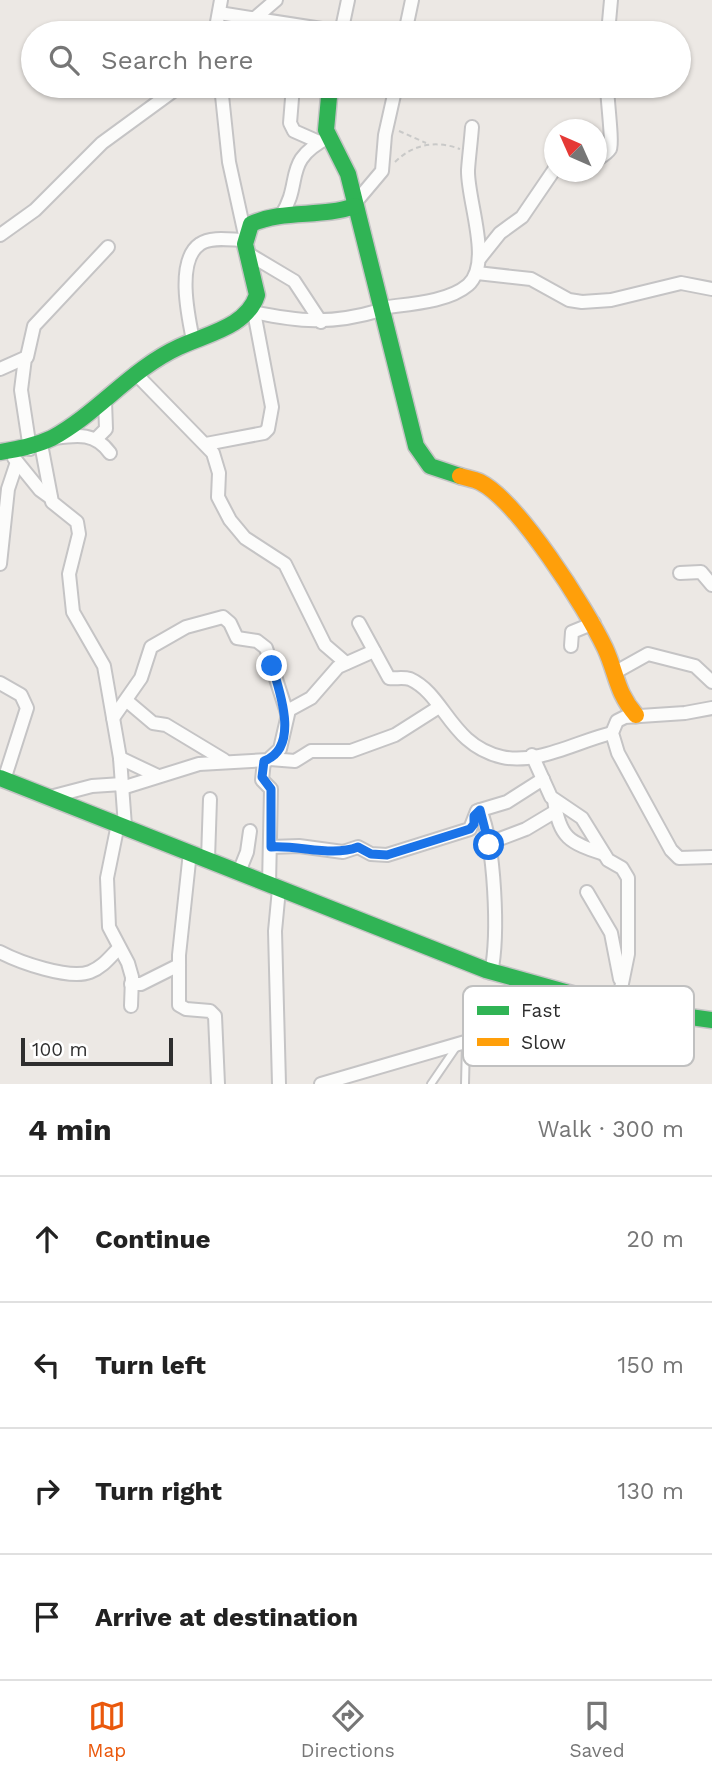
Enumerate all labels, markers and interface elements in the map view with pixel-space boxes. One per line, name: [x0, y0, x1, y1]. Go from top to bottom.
search box: [21, 21, 691, 98]
icon: search: [45, 41, 83, 79]
text: Search here: [101, 45, 253, 75]
north arrow: [544, 119, 607, 182]
route end: [256, 650, 287, 681]
route start: [473, 829, 504, 860]
legend: [463, 986, 694, 1066]
text: Fast: [521, 999, 560, 1022]
text: Slow: [521, 1031, 566, 1054]
scale bar: [21, 1035, 173, 1067]
text: 100 m: [32, 1038, 88, 1061]
text: 4 min: [28, 1112, 112, 1147]
text: Walk · 300 m: [538, 1116, 684, 1143]
icon: ahead: [28, 1220, 66, 1258]
text: Continue: [95, 1224, 211, 1254]
text: 20 m: [627, 1226, 684, 1253]
icon: left: [28, 1346, 66, 1384]
text: Turn left: [95, 1350, 206, 1380]
text: 150 m: [618, 1352, 684, 1379]
icon: right: [28, 1472, 66, 1510]
text: Turn right: [95, 1476, 222, 1506]
text: 130 m: [618, 1478, 684, 1505]
icon: arrive: [28, 1598, 66, 1636]
text: Arrive at destination: [95, 1602, 358, 1632]
tab: Map: [87, 1697, 126, 1762]
tab: Directions: [301, 1697, 395, 1762]
tab: Saved: [569, 1697, 625, 1762]

